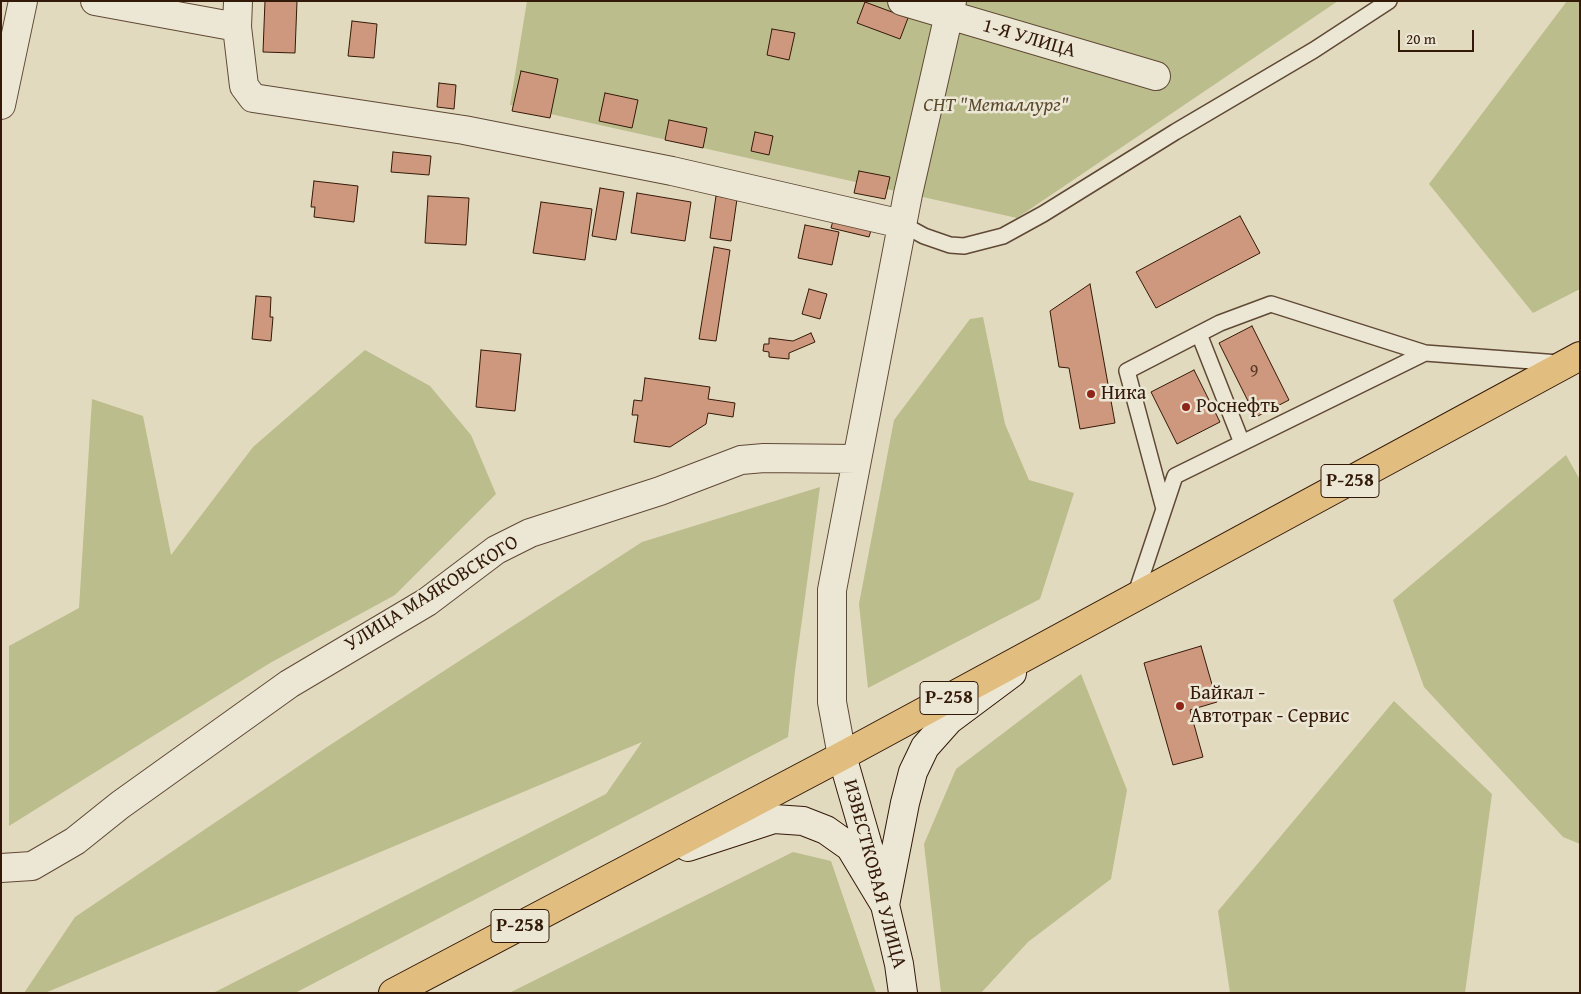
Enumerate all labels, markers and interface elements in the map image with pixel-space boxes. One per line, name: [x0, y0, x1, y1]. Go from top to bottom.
street label: 1-Я УЛИЦА: [980, 14, 1078, 64]
scale bar: [1401, 20, 1477, 52]
text: 20 m: [1406, 28, 1436, 49]
park label: СНТ "Металлург": [923, 94, 1069, 118]
house number: 9: [1250, 361, 1258, 383]
place label: Ника: [1101, 382, 1146, 406]
marker: Ника: [1085, 388, 1097, 400]
place label: Роснефть: [1196, 395, 1279, 419]
marker: Роснефть: [1180, 401, 1192, 413]
road number: Р-258: [1321, 464, 1379, 498]
street label: УЛИЦА МАЯКОВСКОГО: [341, 531, 523, 657]
road number: Р-258: [920, 681, 978, 714]
place label: Байкал - Автотрак - Сервис: [1190, 682, 1349, 729]
marker: Байкал - Автотрак - Сервис: [1174, 700, 1186, 712]
street label: ИЗВЕСТКОВАЯ УЛИЦА: [837, 777, 911, 971]
road number: Р-258: [491, 909, 549, 942]

